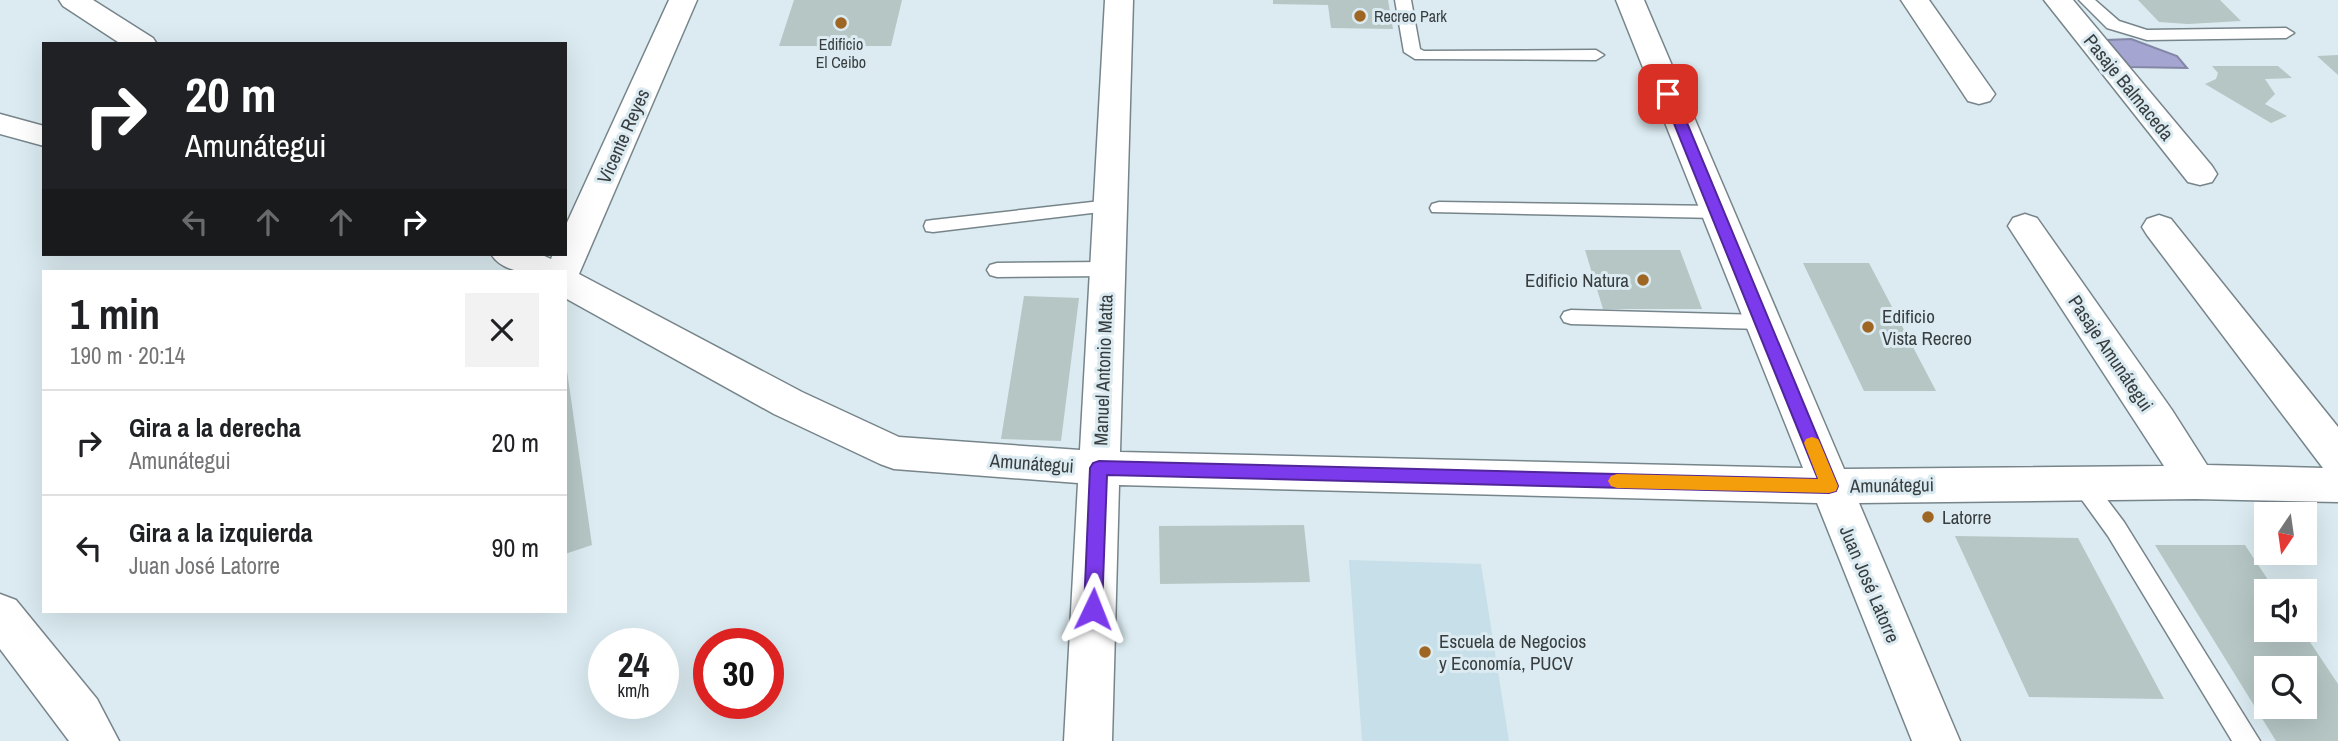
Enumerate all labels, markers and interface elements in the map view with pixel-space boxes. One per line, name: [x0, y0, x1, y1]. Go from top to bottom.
place label: Recreo Park: [1374, 5, 1447, 27]
marker: Recreo Park: [1352, 8, 1368, 24]
marker: Edificio El Ceibo: [833, 15, 849, 31]
street label: Pasaje Balmaceda: [2078, 28, 2180, 146]
place label: Edificio El Ceibo: [816, 33, 866, 73]
text: 20 m: [185, 61, 277, 127]
pin: [1638, 64, 1698, 124]
icon: right: [70, 70, 161, 161]
icon: arrive: [1649, 75, 1687, 113]
street label: Vicente Reyes: [591, 84, 656, 187]
text: Amunátegui: [185, 124, 327, 167]
icon: left: [176, 203, 214, 241]
icon: ahead: [249, 203, 287, 241]
icon: ahead: [322, 203, 360, 241]
icon: right: [395, 203, 433, 241]
place label: Edificio Natura: [1525, 267, 1629, 293]
marker: Edificio Natura: [1635, 272, 1651, 288]
text: 1 min: [70, 286, 160, 342]
street label: Pasaje Amunátegui: [2062, 290, 2160, 416]
button: close: [465, 293, 539, 367]
street label: Manuel Antonio Matta: [1087, 293, 1119, 446]
place label: Edificio Vista Recreo: [1882, 303, 1972, 351]
marker: Edificio Vista Recreo: [1860, 319, 1876, 335]
text: 190 m · 20:14: [70, 340, 185, 371]
text: Gira a la derecha: [129, 410, 301, 445]
icon: right: [70, 424, 108, 462]
text: 20 m: [492, 425, 539, 460]
text: Amunátegui: [129, 445, 231, 476]
street label: Amunátegui: [988, 447, 1075, 479]
street label: Amunátegui: [1849, 471, 1934, 499]
north arrow: [2254, 502, 2317, 565]
map controls: [2254, 502, 2317, 719]
place label: Latorre: [1942, 504, 1991, 530]
marker: Latorre: [1920, 509, 1936, 525]
text: Gira a la izquierda: [129, 515, 313, 550]
street label: Juan José Latorre: [1834, 522, 1906, 646]
icon: left: [70, 529, 108, 567]
text: 90 m: [492, 530, 539, 565]
text: Juan José Latorre: [129, 550, 280, 581]
position arrow: [1056, 572, 1130, 646]
button: sound: [2254, 579, 2317, 642]
speed limit sign: 30: [693, 628, 784, 719]
place label: Escuela de Negocios y Economía, PUCV: [1439, 628, 1586, 676]
text: 24: [618, 641, 649, 688]
marker: Escuela de Negocios y Economía, PUCV: [1417, 644, 1433, 660]
button: search: [2254, 656, 2317, 719]
text: km/h: [618, 678, 650, 703]

